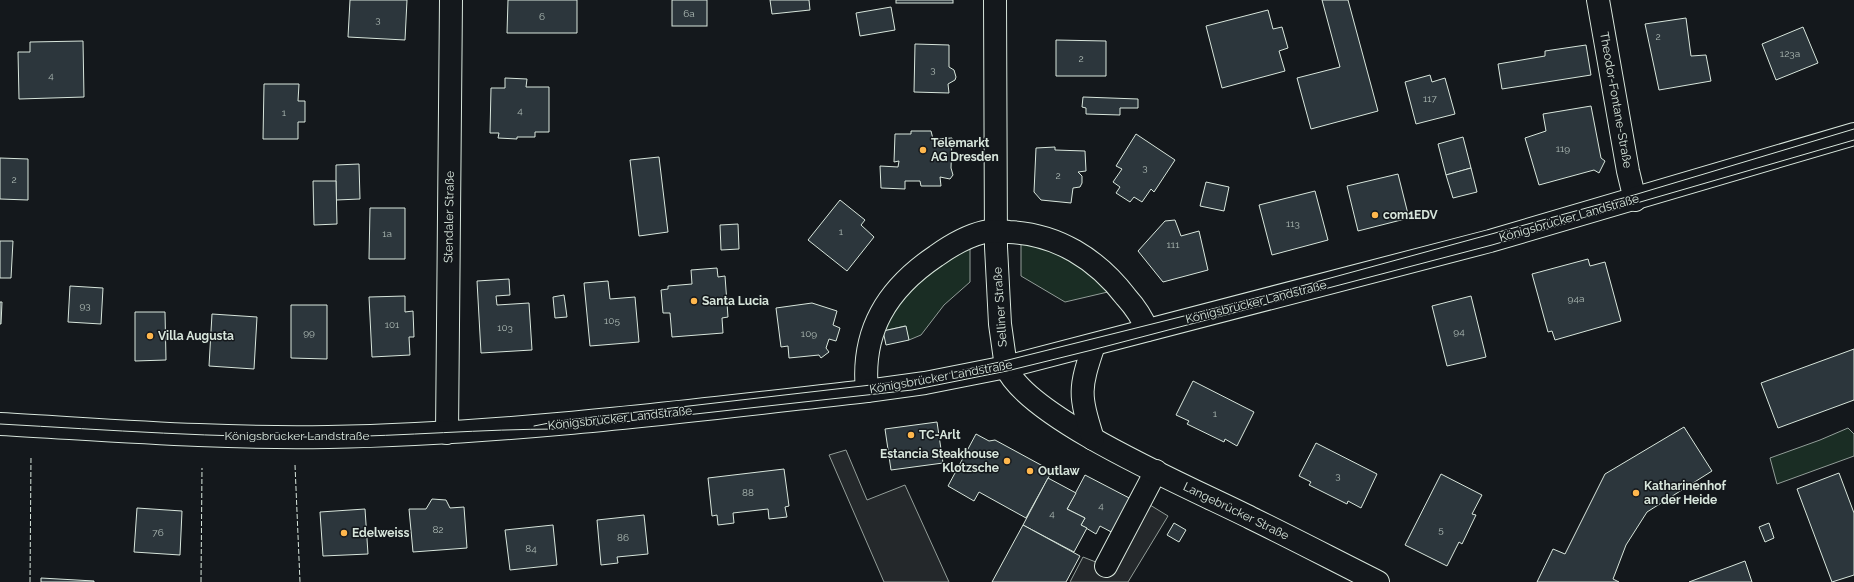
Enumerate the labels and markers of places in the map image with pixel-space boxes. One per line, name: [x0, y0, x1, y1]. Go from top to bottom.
place label: Telemarkt AG Dresden: [931, 136, 999, 164]
marker: Telemarkt AG Dresden: [918, 145, 928, 155]
place label: com1EDV: [1383, 208, 1439, 222]
marker: com1EDV: [1370, 210, 1380, 220]
place label: Santa Lucia: [702, 294, 769, 308]
marker: Santa Lucia: [689, 296, 699, 306]
place label: Villa Augusta: [158, 329, 234, 343]
marker: Villa Augusta: [145, 331, 155, 341]
place label: TC-Arlt: [919, 428, 961, 442]
marker: TC-Arlt: [906, 430, 916, 440]
place label: Estancia Steakhouse Klotzsche: [880, 447, 999, 475]
marker: Estancia Steakhouse Klotzsche: [1002, 456, 1012, 466]
place label: Outlaw: [1038, 464, 1081, 478]
marker: Outlaw: [1025, 466, 1035, 476]
place label: Katharinenhof an der Heide: [1644, 479, 1726, 507]
marker: Katharinenhof an der Heide: [1631, 488, 1641, 498]
place label: Edelweiss: [352, 526, 410, 540]
marker: Edelweiss: [339, 528, 349, 538]

